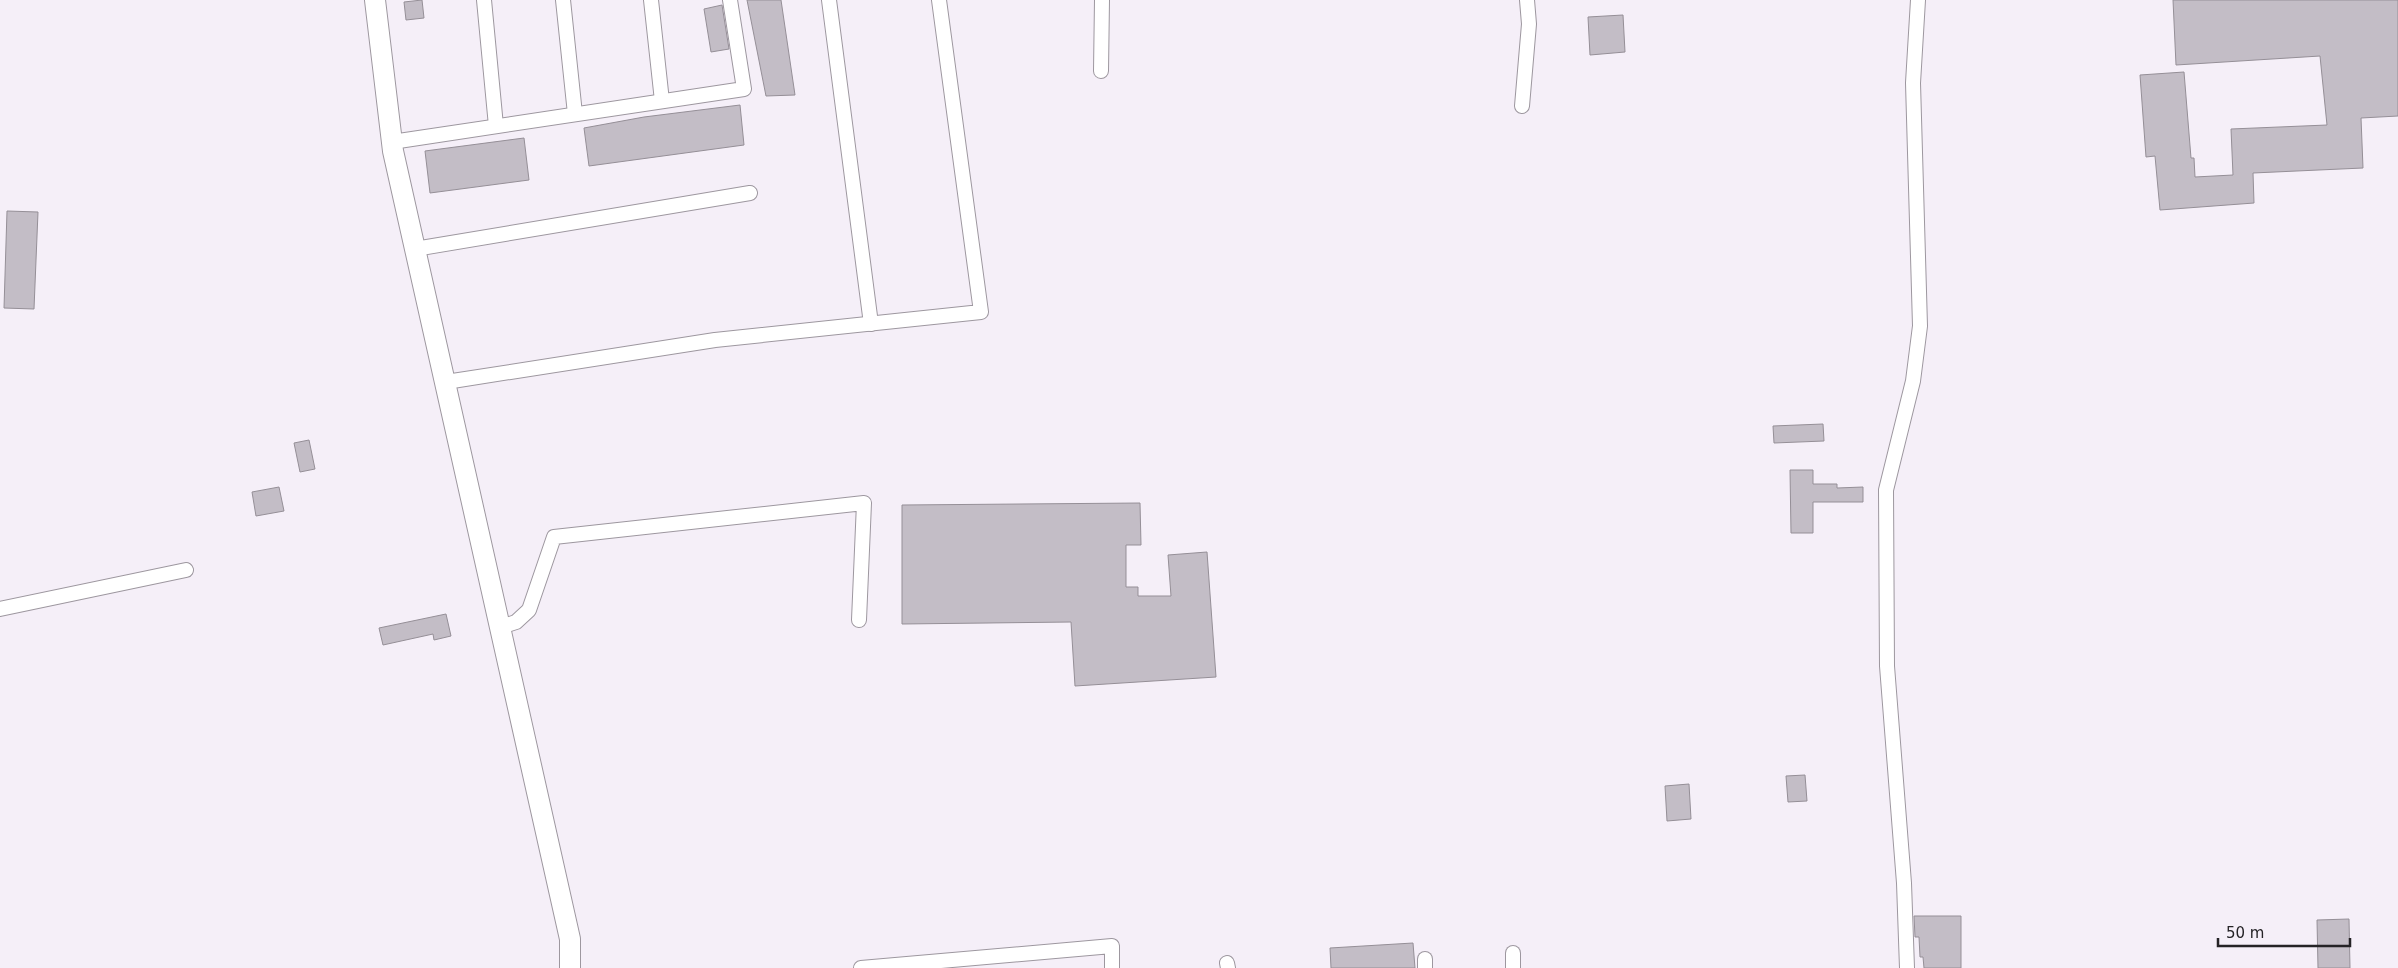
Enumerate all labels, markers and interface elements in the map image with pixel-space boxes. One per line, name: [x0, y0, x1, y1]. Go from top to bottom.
scale bar: [2218, 916, 2350, 948]
text: 50 m: [2226, 924, 2264, 942]

